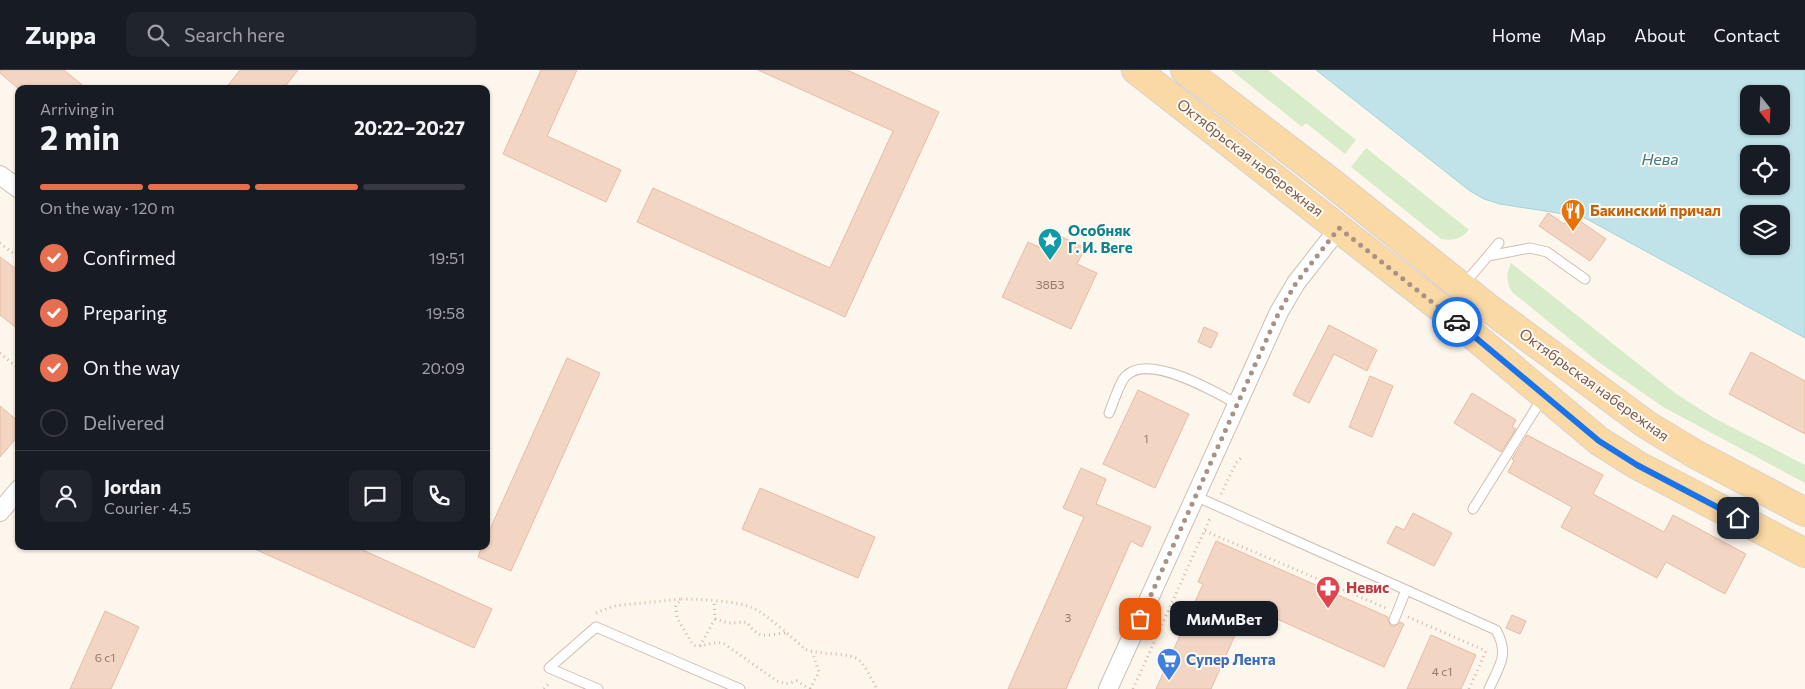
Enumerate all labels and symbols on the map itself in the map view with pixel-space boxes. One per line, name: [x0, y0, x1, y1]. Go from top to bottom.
north arrow: [1740, 85, 1790, 135]
street label: Октябрьская набережная: [1174, 94, 1327, 220]
water label: Нева: [1641, 149, 1679, 168]
restaurant icon: Бакинский причал: [1560, 198, 1586, 232]
place label: Бакинский причал: [1590, 201, 1721, 219]
place label: Особняк Г. И. Веге: [1068, 221, 1133, 256]
place icon: Особняк Г. И. Веге: [1037, 227, 1063, 261]
house number: 38БЗ: [1036, 277, 1064, 291]
courier: [1432, 297, 1482, 347]
street label: Октябрьская набережная: [1516, 324, 1673, 445]
house number: 1: [1143, 431, 1149, 445]
pin: [1717, 497, 1759, 539]
pharmacy icon: Невис: [1315, 575, 1341, 609]
place label: Невис: [1346, 578, 1389, 596]
pin: [1119, 598, 1161, 640]
callout: МиМиВет: [1170, 602, 1278, 636]
house number: 3: [1065, 610, 1072, 624]
supermarket icon: Супер Лента: [1156, 647, 1182, 681]
house number: 6 с1: [95, 650, 115, 664]
place label: Супер Лента: [1186, 650, 1276, 668]
house number: 4 с1: [1432, 664, 1452, 678]

